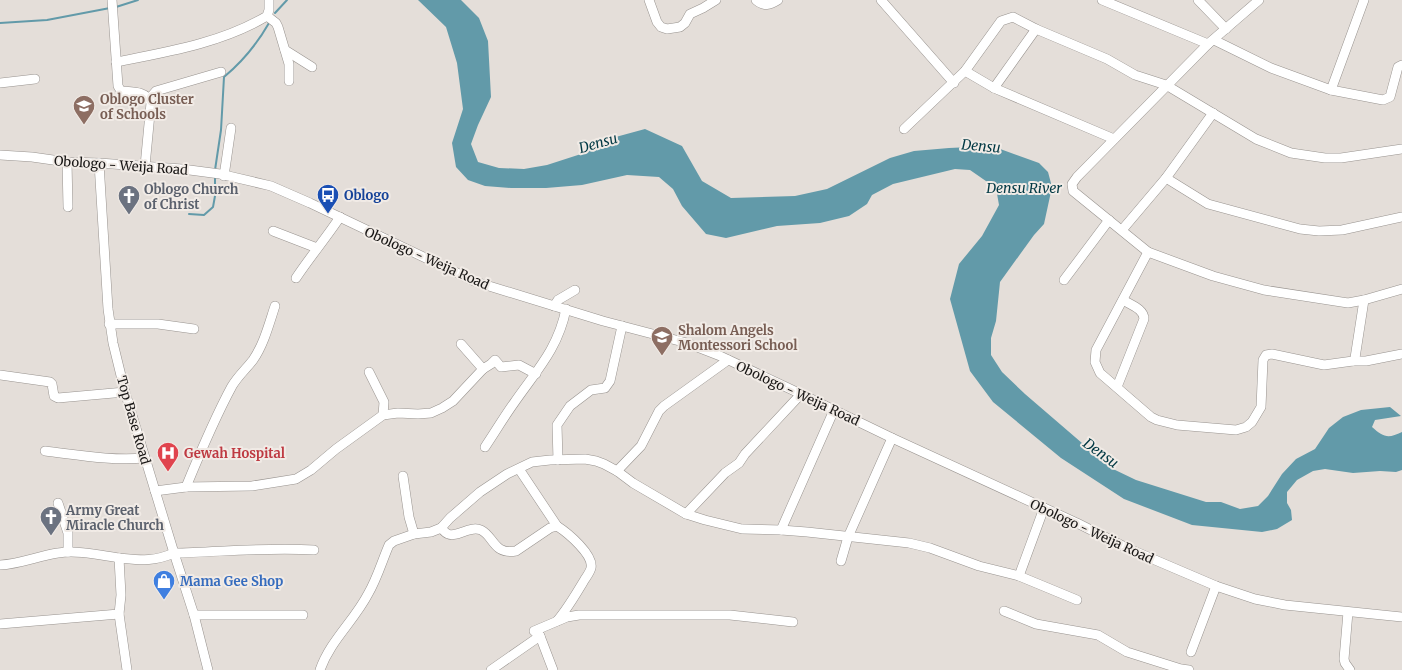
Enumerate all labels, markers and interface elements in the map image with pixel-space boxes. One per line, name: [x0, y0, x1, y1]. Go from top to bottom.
place label: Oblogo Cluster of Schools: [100, 91, 194, 123]
school or university icon: Oblogo Cluster of Schools: [71, 93, 97, 126]
water label: Densu: [576, 129, 619, 157]
water label: Densu: [960, 135, 1001, 157]
street label: Obologo - Weija Road: [53, 152, 189, 179]
water label: Densu River: [985, 179, 1062, 197]
place label: Oblogo Church of Christ: [144, 181, 239, 213]
bus stop icon: Oblogo: [315, 182, 341, 215]
church icon: Oblogo Church of Christ: [116, 183, 142, 216]
place label: Oblogo: [344, 187, 389, 204]
street label: Obologo - Weija Road: [362, 223, 492, 294]
place label: Shalom Angels Montessori School: [678, 322, 798, 354]
school or university icon: Shalom Angels Montessori School: [649, 324, 675, 357]
street label: Obologo - Weija Road: [733, 357, 862, 430]
street label: Top Base Road: [113, 374, 154, 466]
water label: Densu: [1079, 434, 1122, 472]
hospital icon: Gewah Hospital: [155, 440, 181, 473]
place label: Gewah Hospital: [184, 445, 285, 462]
street label: Obologo - Weija Road: [1027, 495, 1156, 568]
place label: Army Great Miracle Church: [65, 502, 164, 534]
church icon: Army Great Miracle Church: [38, 504, 64, 537]
shop icon: Mama Gee Shop: [151, 568, 177, 601]
place label: Mama Gee Shop: [180, 573, 283, 590]

